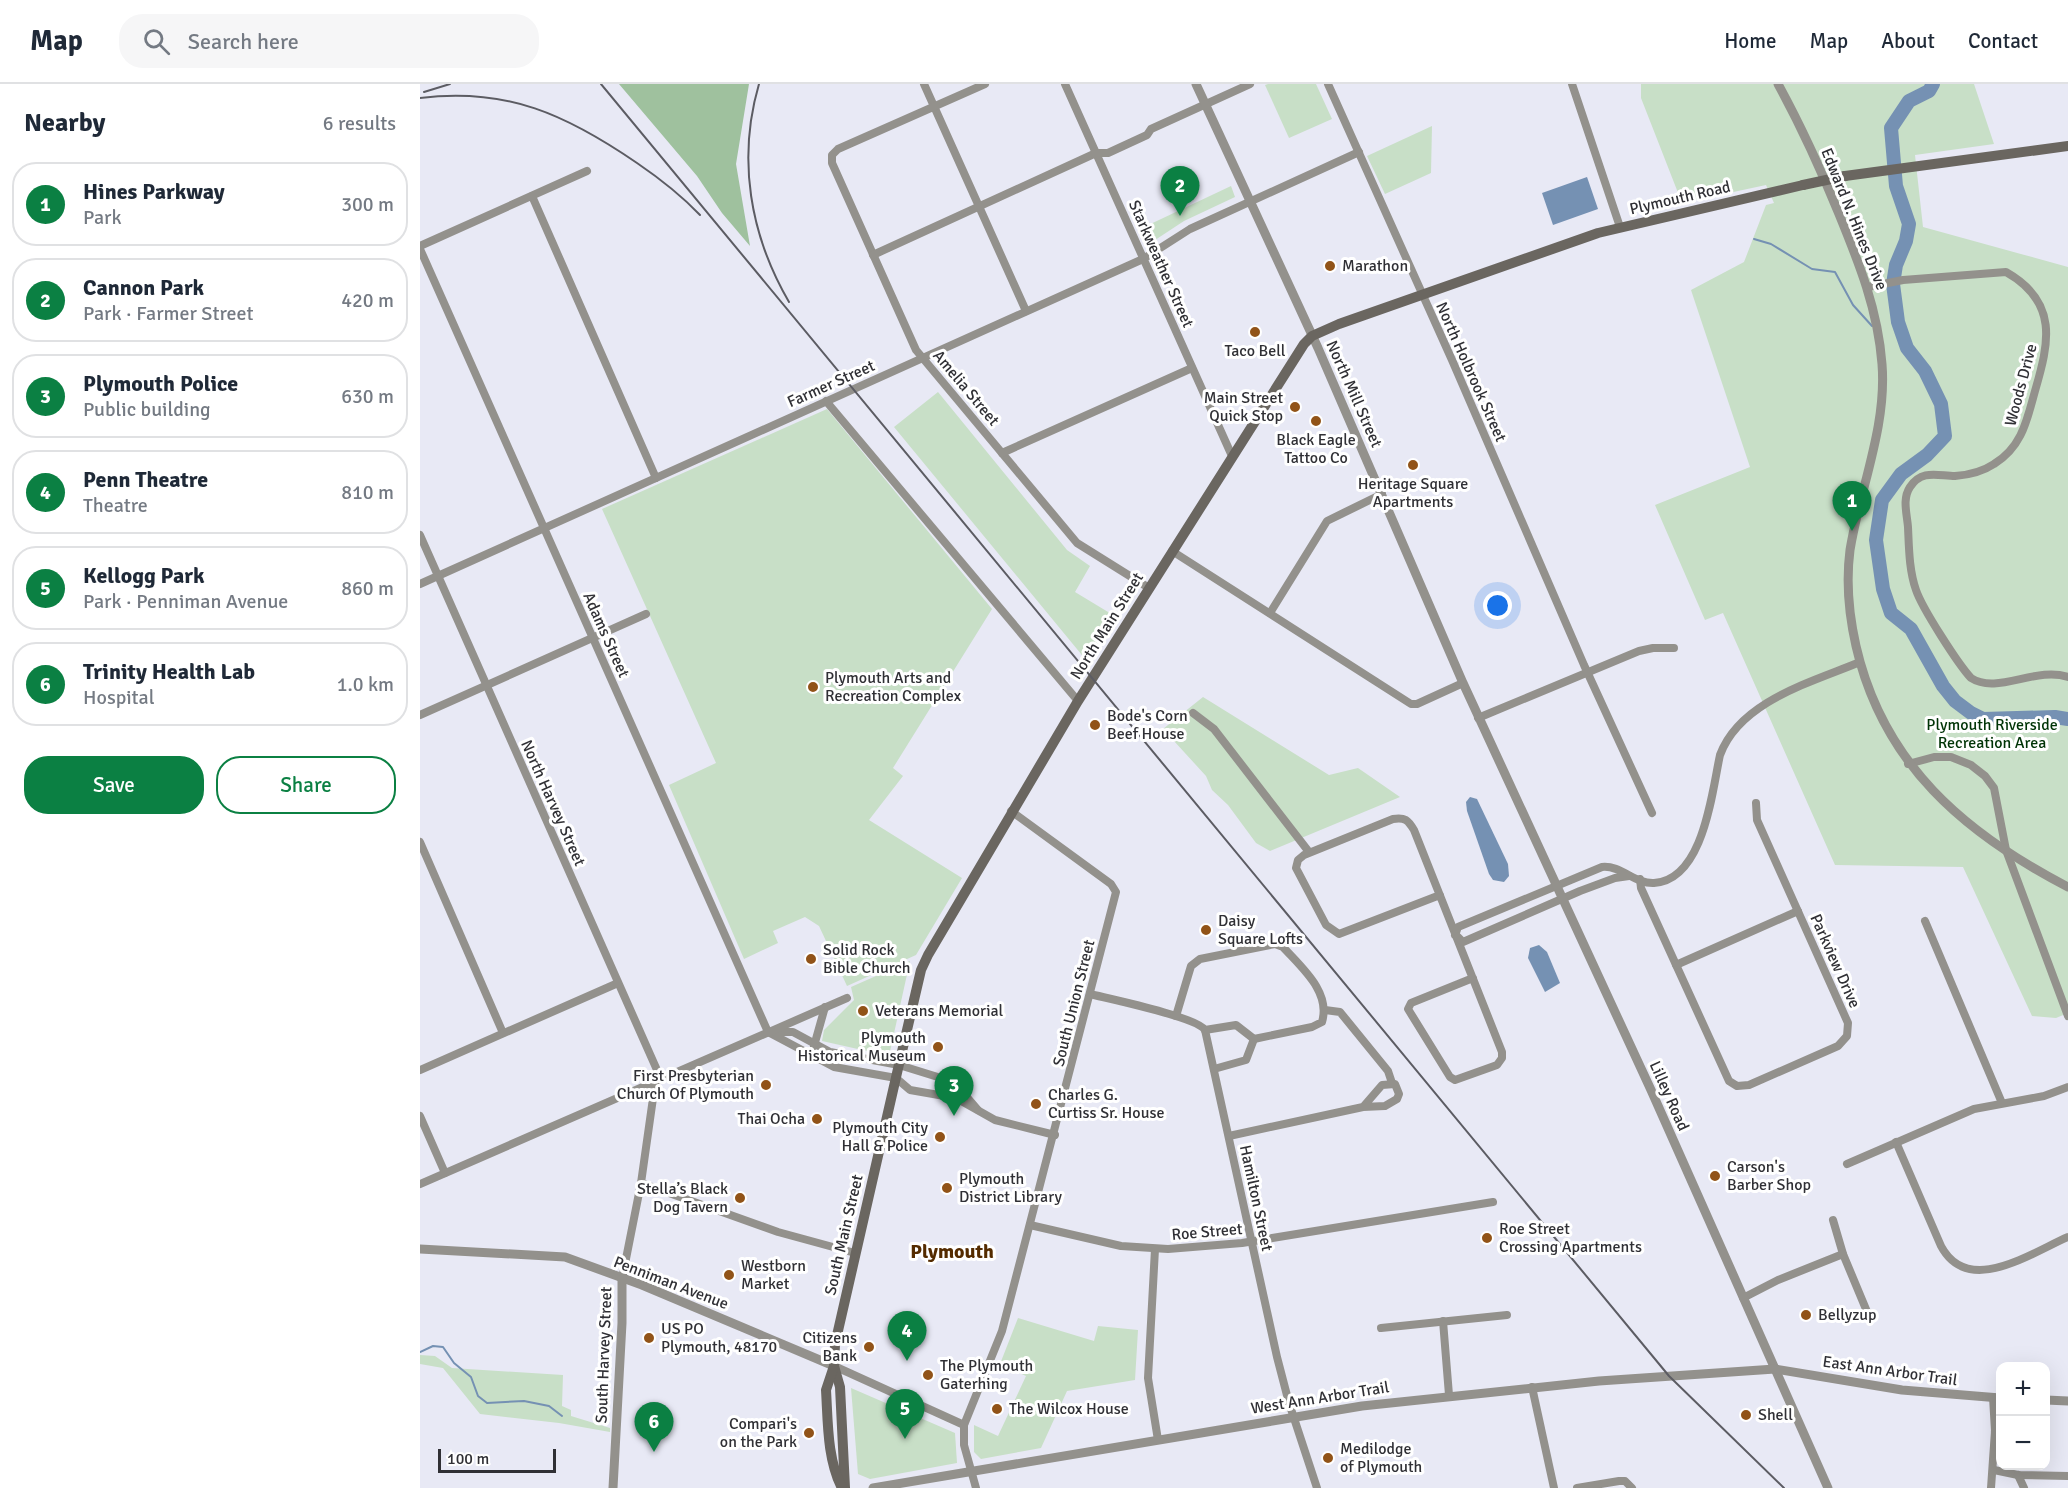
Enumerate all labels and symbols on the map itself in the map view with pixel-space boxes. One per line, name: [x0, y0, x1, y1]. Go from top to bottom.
street label: Edward N. Hines Drive: [1816, 145, 1892, 293]
pin: 2: [1160, 166, 1200, 216]
street label: Plymouth Road: [1628, 177, 1732, 219]
street label: Starkweather Street: [1124, 197, 1198, 331]
place label: Marathon: [1342, 256, 1408, 276]
marker: Marathon: [1323, 259, 1337, 273]
street label: North Holbrook Street: [1431, 299, 1511, 445]
marker: Taco Bell: [1248, 325, 1262, 339]
street label: North Mill Street: [1321, 337, 1387, 451]
place label: Taco Bell: [1225, 341, 1286, 361]
street label: Woods Drive: [2000, 342, 2042, 428]
street label: Amelia Street: [929, 346, 1004, 430]
street label: Farmer Street: [784, 356, 878, 412]
place label: Main Street Quick Stop: [1204, 388, 1283, 426]
marker: Main Street Quick Stop: [1288, 400, 1302, 414]
marker: Black Eagle Tattoo Co: [1309, 414, 1323, 428]
place label: Black Eagle Tattoo Co: [1276, 430, 1356, 468]
marker: Heritage Square Apartments: [1406, 458, 1420, 472]
place label: Heritage Square Apartments: [1358, 474, 1468, 512]
pin: 1: [1832, 482, 1872, 531]
street label: North Main Street: [1066, 568, 1148, 683]
street label: Adams Street: [578, 589, 634, 681]
your location: [1483, 591, 1512, 620]
place label: Plymouth Arts and Recreation Complex: [825, 668, 962, 706]
marker: Plymouth Arts and Recreation Complex: [806, 680, 820, 694]
place label: Bode's Corn Beef House: [1107, 706, 1188, 744]
park label: Plymouth Riverside Recreation Area: [1926, 715, 2058, 753]
marker: Bode's Corn Beef House: [1088, 718, 1102, 732]
street label: North Harvey Street: [516, 737, 590, 870]
place label: Daisy Square Lofts: [1218, 911, 1303, 949]
street label: Parkview Drive: [1805, 911, 1865, 1011]
marker: Daisy Square Lofts: [1199, 923, 1213, 937]
street label: South Union Street: [1049, 937, 1100, 1068]
place label: Solid Rock Bible Church: [823, 940, 910, 978]
marker: Solid Rock Bible Church: [804, 952, 818, 966]
place label: Veterans Memorial: [875, 1001, 1004, 1021]
marker: Veterans Memorial: [856, 1004, 870, 1018]
place label: Plymouth Historical Museum: [798, 1028, 926, 1066]
marker: Plymouth Historical Museum: [931, 1040, 945, 1054]
street label: Lilley Road: [1645, 1058, 1693, 1134]
place label: First Presbyterian Church Of Plymouth: [617, 1066, 754, 1104]
pin: 3: [934, 1066, 974, 1116]
marker: First Presbyterian Church Of Plymouth: [759, 1078, 773, 1092]
place label: Charles G. Curtiss Sr. House: [1048, 1085, 1164, 1123]
marker: Charles G. Curtiss Sr. House: [1029, 1097, 1043, 1111]
place label: Thai Ocha: [738, 1109, 805, 1129]
marker: Thai Ocha: [810, 1112, 824, 1126]
place label: Plymouth City Hall & Police: [832, 1118, 929, 1156]
marker: Plymouth City Hall & Police: [933, 1130, 947, 1144]
street label: Hamilton Street: [1235, 1143, 1277, 1253]
place label: Carson's Barber Shop: [1727, 1157, 1811, 1195]
place label: Plymouth District Library: [959, 1169, 1062, 1207]
marker: Carson's Barber Shop: [1708, 1169, 1722, 1183]
street label: South Main Street: [820, 1172, 868, 1297]
place label: Stella’s Black Dog Tavern: [637, 1179, 728, 1217]
marker: Plymouth District Library: [940, 1181, 954, 1195]
marker: Stella’s Black Dog Tavern: [733, 1191, 747, 1205]
street label: Roe Street: [1171, 1219, 1244, 1245]
place label: Roe Street Crossing Apartments: [1499, 1219, 1642, 1257]
marker: Roe Street Crossing Apartments: [1480, 1231, 1494, 1245]
district label: Plymouth: [910, 1239, 994, 1264]
street label: Penniman Avenue: [611, 1252, 731, 1314]
place label: Westborn Market: [741, 1256, 806, 1294]
marker: Westborn Market: [722, 1268, 736, 1282]
street label: South Harvey Street: [592, 1286, 616, 1424]
place label: Bellyzup: [1818, 1305, 1877, 1325]
marker: Bellyzup: [1799, 1308, 1813, 1322]
pin: 4: [888, 1312, 926, 1361]
place label: US PO Plymouth, 48170: [661, 1319, 777, 1357]
place label: Citizens Bank: [802, 1328, 857, 1366]
marker: US PO Plymouth, 48170: [642, 1331, 656, 1345]
marker: Citizens Bank: [862, 1340, 876, 1354]
street label: East Ann Arbor Trail: [1821, 1352, 1959, 1390]
place label: The Plymouth Gaterhing: [940, 1356, 1033, 1394]
marker: The Plymouth Gaterhing: [921, 1368, 935, 1382]
street label: West Ann Arbor Trail: [1249, 1377, 1391, 1419]
pin: 5: [886, 1390, 924, 1439]
place label: The Wilcox House: [1009, 1399, 1129, 1419]
pin: 6: [634, 1402, 674, 1452]
marker: The Wilcox House: [990, 1402, 1004, 1416]
place label: Shell: [1758, 1405, 1793, 1425]
marker: Shell: [1739, 1408, 1753, 1422]
place label: Compari's on the Park: [720, 1414, 797, 1452]
marker: Compari's on the Park: [802, 1426, 816, 1440]
place label: Medilodge of Plymouth: [1340, 1439, 1422, 1477]
scale bar: [438, 1446, 556, 1474]
marker: Medilodge of Plymouth: [1321, 1451, 1335, 1465]

